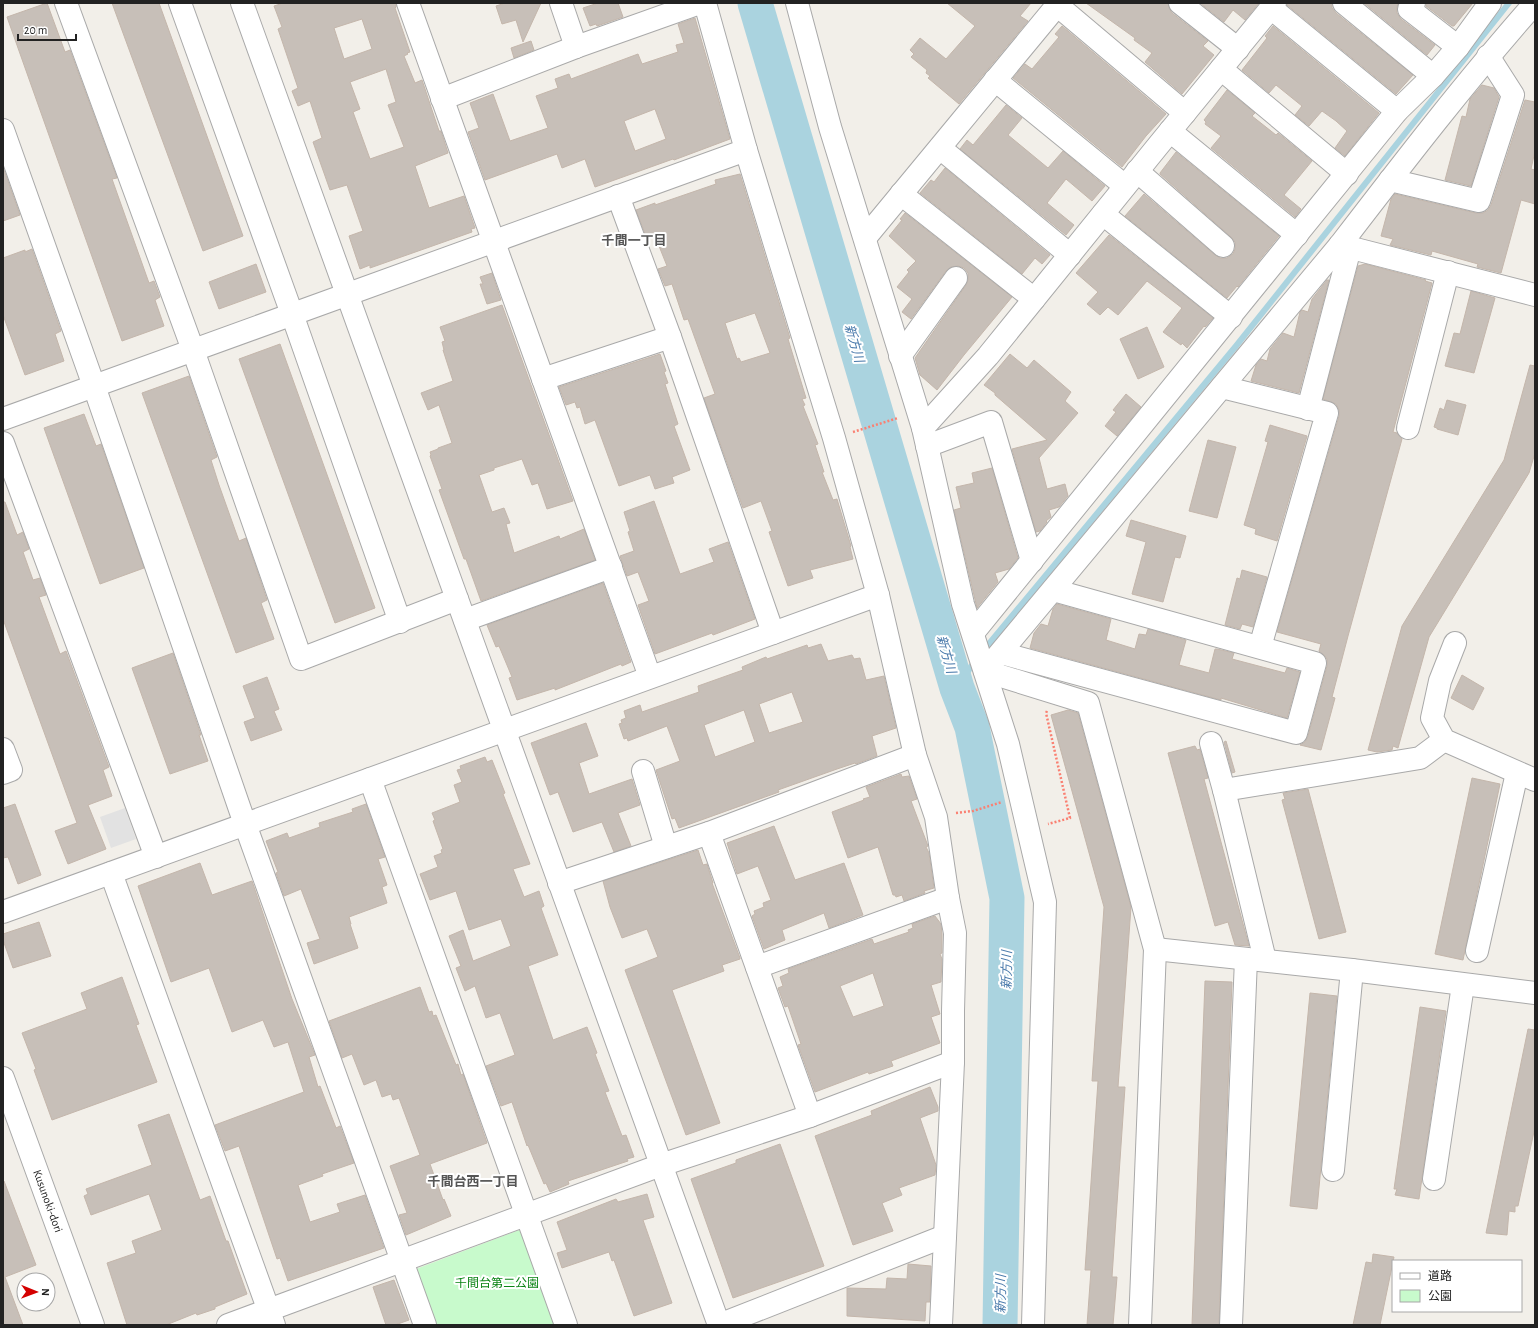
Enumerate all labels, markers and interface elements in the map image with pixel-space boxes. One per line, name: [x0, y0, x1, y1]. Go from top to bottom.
scale bar: [18, 16, 76, 42]
text: 20 m: [24, 24, 47, 36]
district label: 千間一丁目: [601, 234, 667, 248]
water label: 新方川: [842, 323, 867, 366]
water label: 新方川: [934, 634, 959, 677]
water label: 新方川: [1000, 948, 1014, 990]
street label: Kusunoki-dori: [31, 1168, 65, 1234]
district label: 千間台西一丁目: [427, 1174, 519, 1189]
legend: [1392, 1260, 1522, 1312]
text: 道路: [1428, 1269, 1452, 1282]
north arrow: [16, 1272, 56, 1312]
water label: 新方川: [994, 1272, 1008, 1314]
park label: 千間台第二公園: [455, 1276, 539, 1289]
text: N: [40, 1288, 51, 1296]
text: 公園: [1428, 1290, 1452, 1302]

